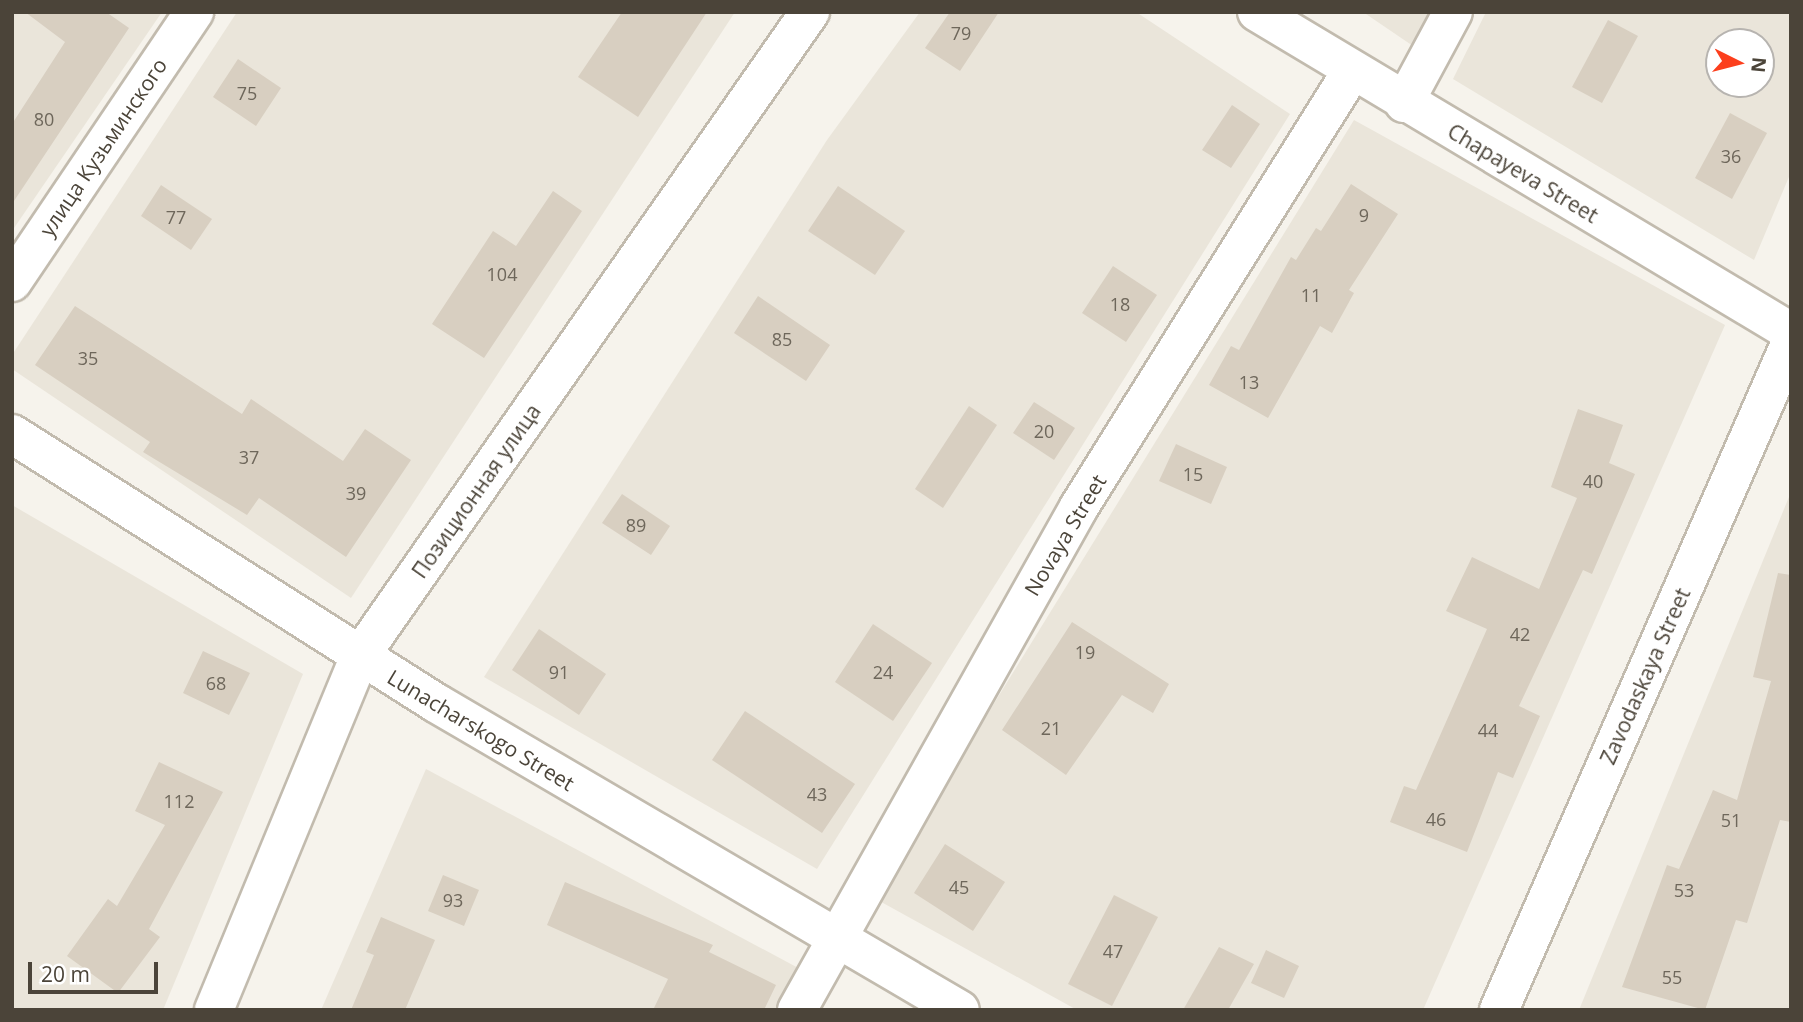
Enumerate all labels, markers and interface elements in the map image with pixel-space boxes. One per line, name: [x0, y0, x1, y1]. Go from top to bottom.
house number: 79: [951, 22, 971, 44]
north arrow: [1705, 28, 1775, 98]
street label: улица Кузьминского: [34, 53, 172, 241]
text: N: [1745, 56, 1773, 74]
house number: 75: [237, 82, 257, 104]
house number: 80: [34, 108, 54, 130]
street label: Chapayeva Street: [1443, 118, 1603, 228]
house number: 36: [1721, 145, 1741, 167]
house number: 9: [1359, 204, 1369, 226]
house number: 77: [166, 206, 186, 228]
house number: 104: [487, 263, 517, 285]
house number: 11: [1301, 284, 1321, 306]
house number: 18: [1110, 293, 1130, 315]
house number: 85: [772, 328, 792, 350]
house number: 35: [78, 347, 98, 369]
house number: 13: [1239, 371, 1259, 393]
street label: Позиционная улица: [406, 399, 546, 583]
house number: 20: [1034, 420, 1054, 442]
house number: 37: [239, 446, 259, 468]
house number: 15: [1183, 463, 1203, 485]
street label: Novaya Street: [1019, 470, 1111, 600]
house number: 40: [1583, 470, 1603, 492]
house number: 39: [346, 482, 366, 504]
house number: 89: [626, 514, 646, 536]
street label: Zavodaskaya Street: [1595, 584, 1695, 768]
house number: 42: [1510, 623, 1530, 645]
house number: 19: [1075, 641, 1095, 663]
house number: 91: [549, 661, 569, 683]
house number: 24: [873, 661, 893, 683]
street label: Lunacharskogo Street: [383, 664, 579, 796]
house number: 68: [206, 672, 226, 694]
house number: 21: [1041, 717, 1061, 739]
house number: 44: [1478, 719, 1498, 741]
house number: 43: [807, 783, 827, 805]
house number: 112: [164, 790, 194, 812]
house number: 46: [1426, 808, 1446, 830]
house number: 51: [1721, 809, 1741, 831]
house number: 45: [949, 876, 969, 898]
house number: 53: [1674, 879, 1694, 901]
house number: 93: [443, 889, 463, 911]
house number: 47: [1103, 940, 1123, 962]
scale bar: [32, 948, 161, 992]
text: 20 m: [41, 960, 90, 988]
house number: 55: [1662, 966, 1682, 988]

